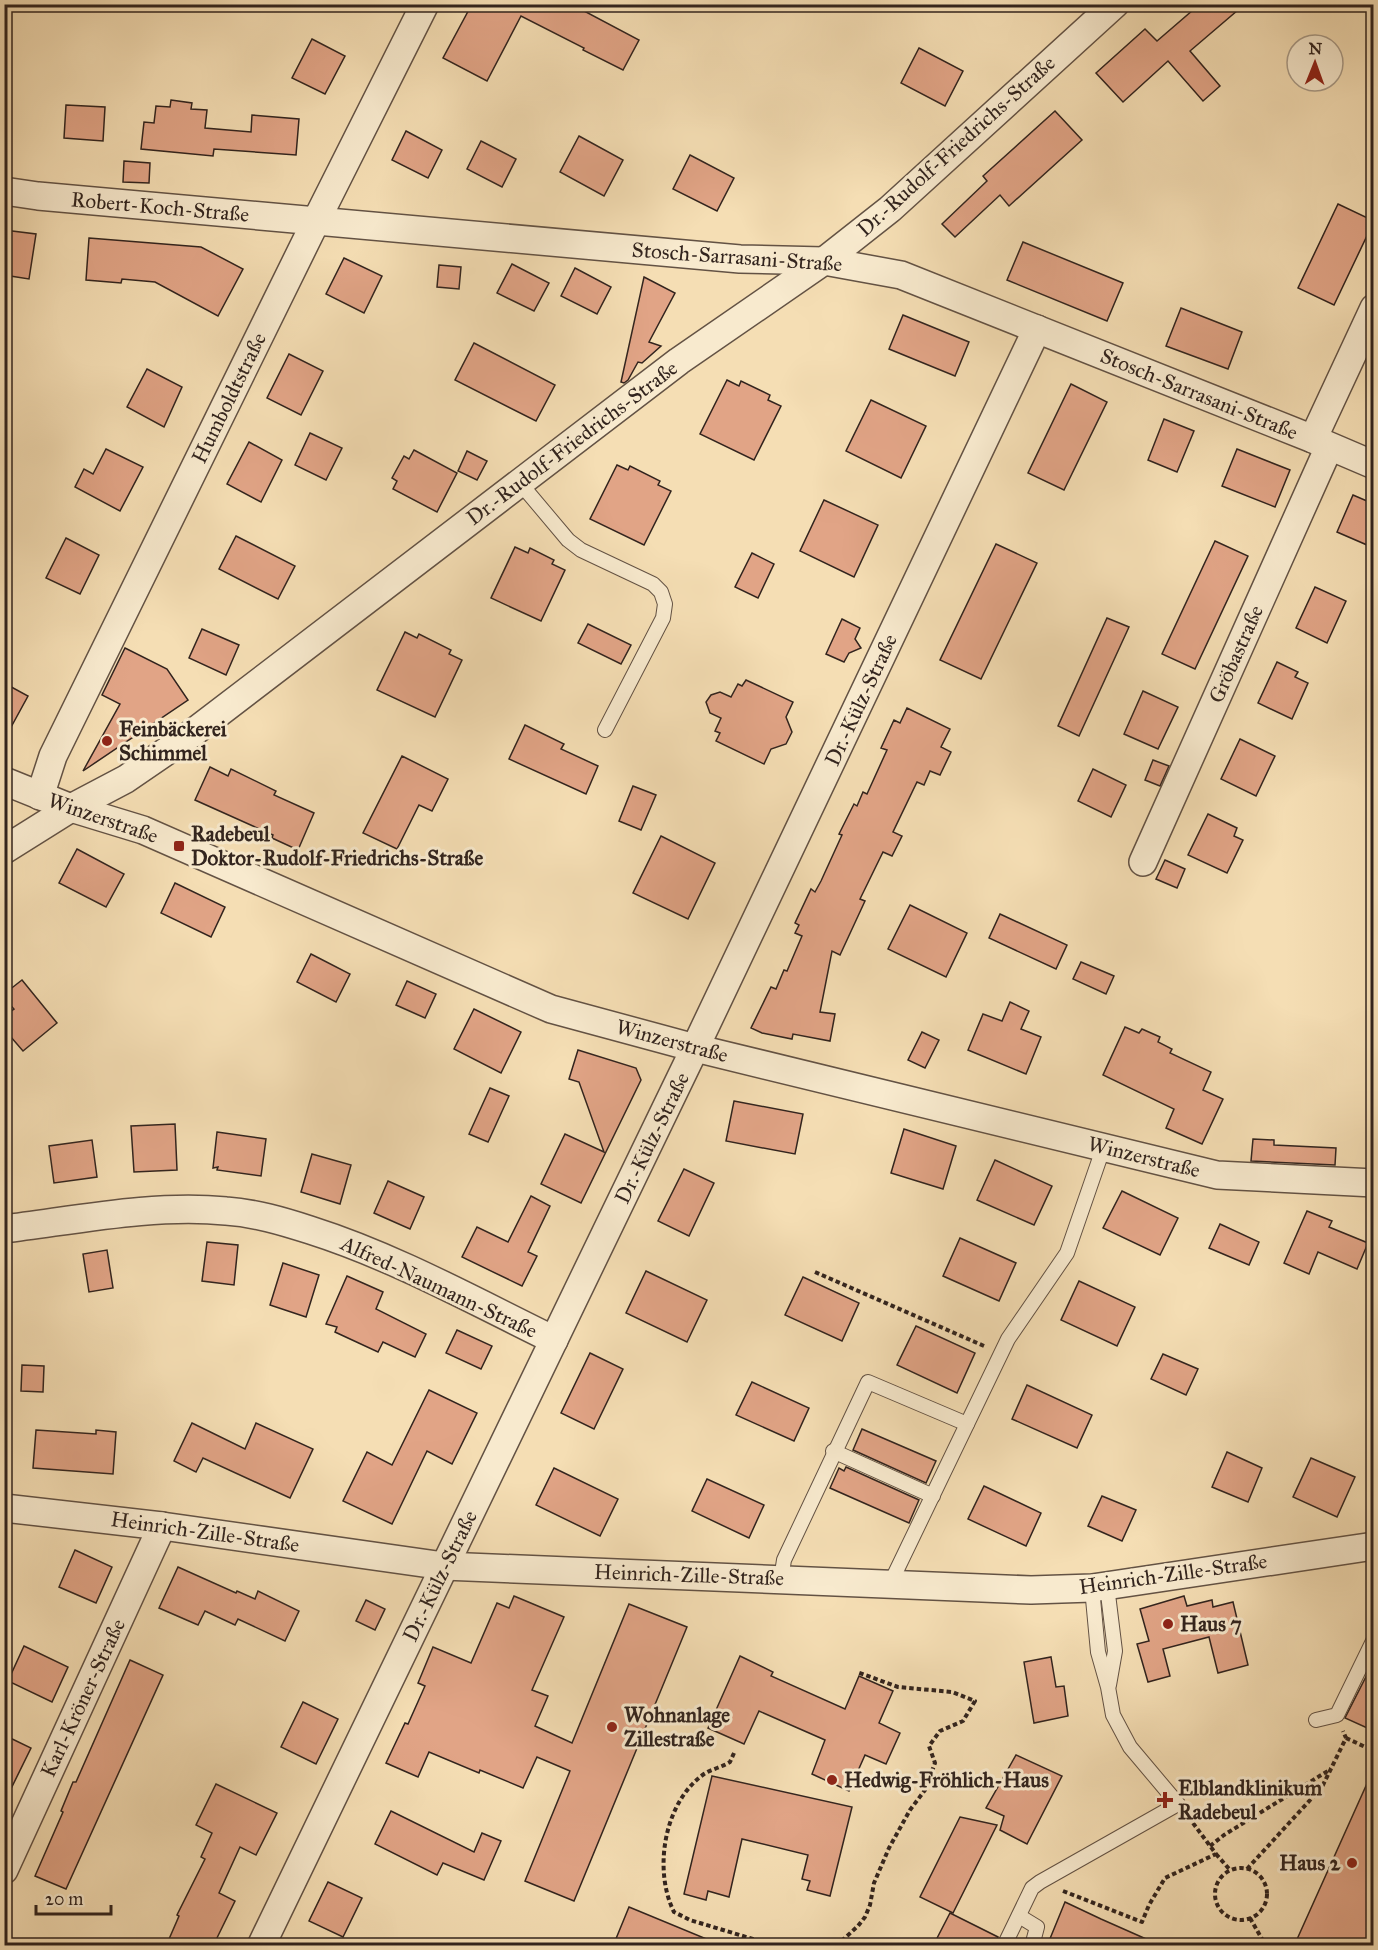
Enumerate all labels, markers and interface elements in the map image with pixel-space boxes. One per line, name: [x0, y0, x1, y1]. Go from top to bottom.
north arrow: [1285, 33, 1345, 93]
text: N: [1308, 39, 1323, 58]
street label: Dr.-Rudolf-Friedrichs-Straße: [852, 50, 1061, 242]
street label: Robert-Koch-Straße: [70, 186, 250, 228]
street label: Stosch-Sarrasani-Straße: [631, 237, 843, 277]
street label: Humboldtstraße: [186, 328, 272, 468]
street label: Stosch-Sarrasani-Straße: [1096, 342, 1302, 446]
street label: Dr.-Rudolf-Friedrichs-Straße: [461, 355, 683, 531]
street label: Gröbastraße: [1203, 601, 1269, 707]
street label: Dr.-Külz-Straße: [819, 630, 903, 770]
place label: Feinbäckerei Schimmel: [119, 716, 227, 766]
marker: Feinbäckerei Schimmel: [100, 734, 114, 748]
street label: Winzerstraße: [44, 787, 162, 849]
place label: Radebeul Doktor-Rudolf-Friedrichs-Straße: [191, 821, 483, 871]
marker: Radebeul Doktor-Rudolf-Friedrichs-Straße: [172, 839, 186, 853]
street label: Winzerstraße: [613, 1014, 731, 1068]
street label: Dr.-Külz-Straße: [609, 1068, 695, 1208]
street label: Winzerstraße: [1085, 1130, 1203, 1184]
street label: Alfred-Naumann-Straße: [336, 1230, 542, 1344]
street label: Heinrich-Zille-Straße: [109, 1506, 301, 1558]
street label: Dr.-Külz-Straße: [397, 1506, 483, 1646]
street label: Heinrich-Zille-Straße: [1077, 1548, 1269, 1600]
street label: Heinrich-Zille-Straße: [594, 1559, 785, 1591]
place label: Haus 7: [1180, 1611, 1242, 1637]
street label: Karl-Kröner-Straße: [35, 1614, 131, 1781]
marker: Haus 7: [1161, 1617, 1175, 1631]
place label: Wohnanlage Zillestraße: [624, 1702, 730, 1752]
marker: Wohnanlage Zillestraße: [605, 1720, 619, 1734]
place label: Hedwig-Fröhlich-Haus: [844, 1767, 1049, 1793]
marker: Hedwig-Fröhlich-Haus: [825, 1773, 839, 1787]
place label: Elblandklinikum Radebeul: [1178, 1775, 1323, 1825]
marker: Elblandklinikum Radebeul: [1156, 1791, 1174, 1809]
place label: Haus 2: [1279, 1850, 1341, 1876]
marker: Haus 2: [1345, 1856, 1359, 1870]
scale bar: [36, 1878, 111, 1916]
text: 20 m: [45, 1888, 83, 1910]

